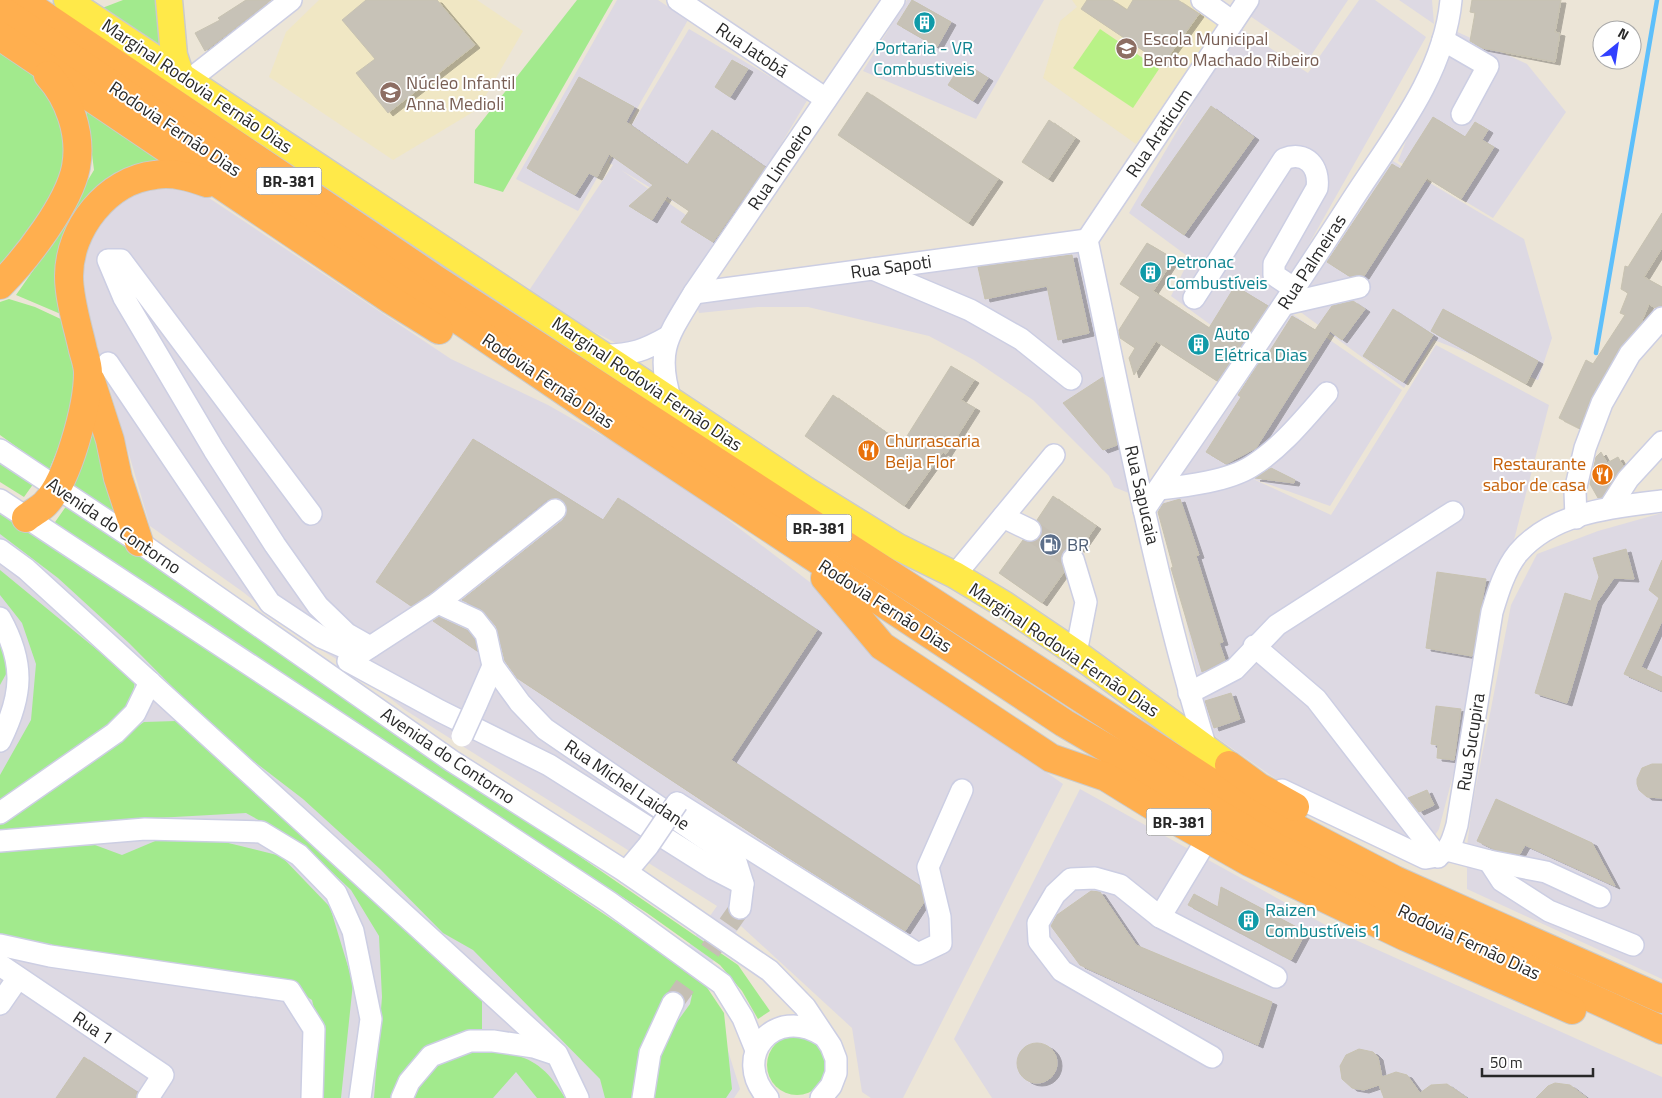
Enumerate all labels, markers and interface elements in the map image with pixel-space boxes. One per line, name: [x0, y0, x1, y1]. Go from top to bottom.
building icon: Portaria - VR Combustiveis: [912, 11, 936, 35]
street label: Marginal Rodovia Fernão Dias: [98, 14, 296, 158]
street label: Rua Jatobá: [711, 15, 794, 84]
north arrow: [1592, 20, 1642, 70]
text: N: [1614, 22, 1633, 45]
place label: Escola Municipal Bento Machado Ribeiro: [1143, 25, 1319, 73]
place label: Portaria - VR Combustiveis: [873, 34, 975, 82]
school or university icon: Escola Municipal Bento Machado Ribeiro: [1115, 37, 1139, 61]
place label: Núcleo Infantil Anna Medioli: [406, 69, 515, 117]
street label: Rodovia Fernão Dias: [105, 77, 245, 181]
school or university icon: Núcleo Infantil Anna Medioli: [378, 81, 402, 105]
street label: Rua Araticum: [1119, 83, 1198, 183]
street label: Rua Limoeiro: [741, 118, 819, 215]
road number: BR-381: [256, 168, 322, 195]
street label: Rua Palmeiras: [1271, 209, 1353, 315]
street label: Rua Sapoti: [849, 247, 933, 286]
place label: Petronac Combustíveis: [1166, 248, 1268, 296]
building icon: Petronac Combustíveis: [1138, 260, 1162, 284]
street label: Marginal Rodovia Fernão Dias: [547, 310, 748, 458]
place label: Auto Elétrica Dias: [1214, 320, 1307, 368]
street label: Rodovia Fernão Dias: [477, 326, 620, 435]
building icon: Auto Elétrica Dias: [1186, 332, 1210, 356]
place label: Churrascaria Beija Flor: [885, 427, 980, 475]
restaurant icon: Churrascaria Beija Flor: [857, 439, 881, 463]
street label: Rua Sapucaia: [1118, 443, 1167, 547]
place label: Restaurante sabor de casa: [1483, 450, 1586, 498]
restaurant icon: Restaurante sabor de casa: [1590, 462, 1614, 486]
street label: Avenida do Contorno: [42, 470, 187, 581]
road number: BR-381: [786, 514, 852, 542]
place label: BR: [1067, 531, 1089, 558]
fuel station icon: BR: [1039, 533, 1063, 557]
street label: Rodovia Fernão Dias: [813, 552, 957, 659]
street label: Marginal Rodovia Fernão Dias: [964, 576, 1165, 724]
street label: Rua Sucupira: [1449, 691, 1492, 793]
street label: Avenida do Contorno: [376, 700, 521, 811]
street label: Rua Michel Laidane: [559, 733, 695, 837]
road number: BR-381: [1146, 809, 1212, 836]
place label: Raizen Combustíveis 1: [1265, 896, 1381, 944]
street label: Rodovia Fernão Dias: [1394, 897, 1545, 986]
building icon: Raizen Combustíveis 1: [1237, 908, 1261, 932]
street label: Rua 1: [68, 1004, 119, 1051]
scale bar: [1482, 1046, 1593, 1078]
text: 50 m: [1490, 1051, 1523, 1074]

